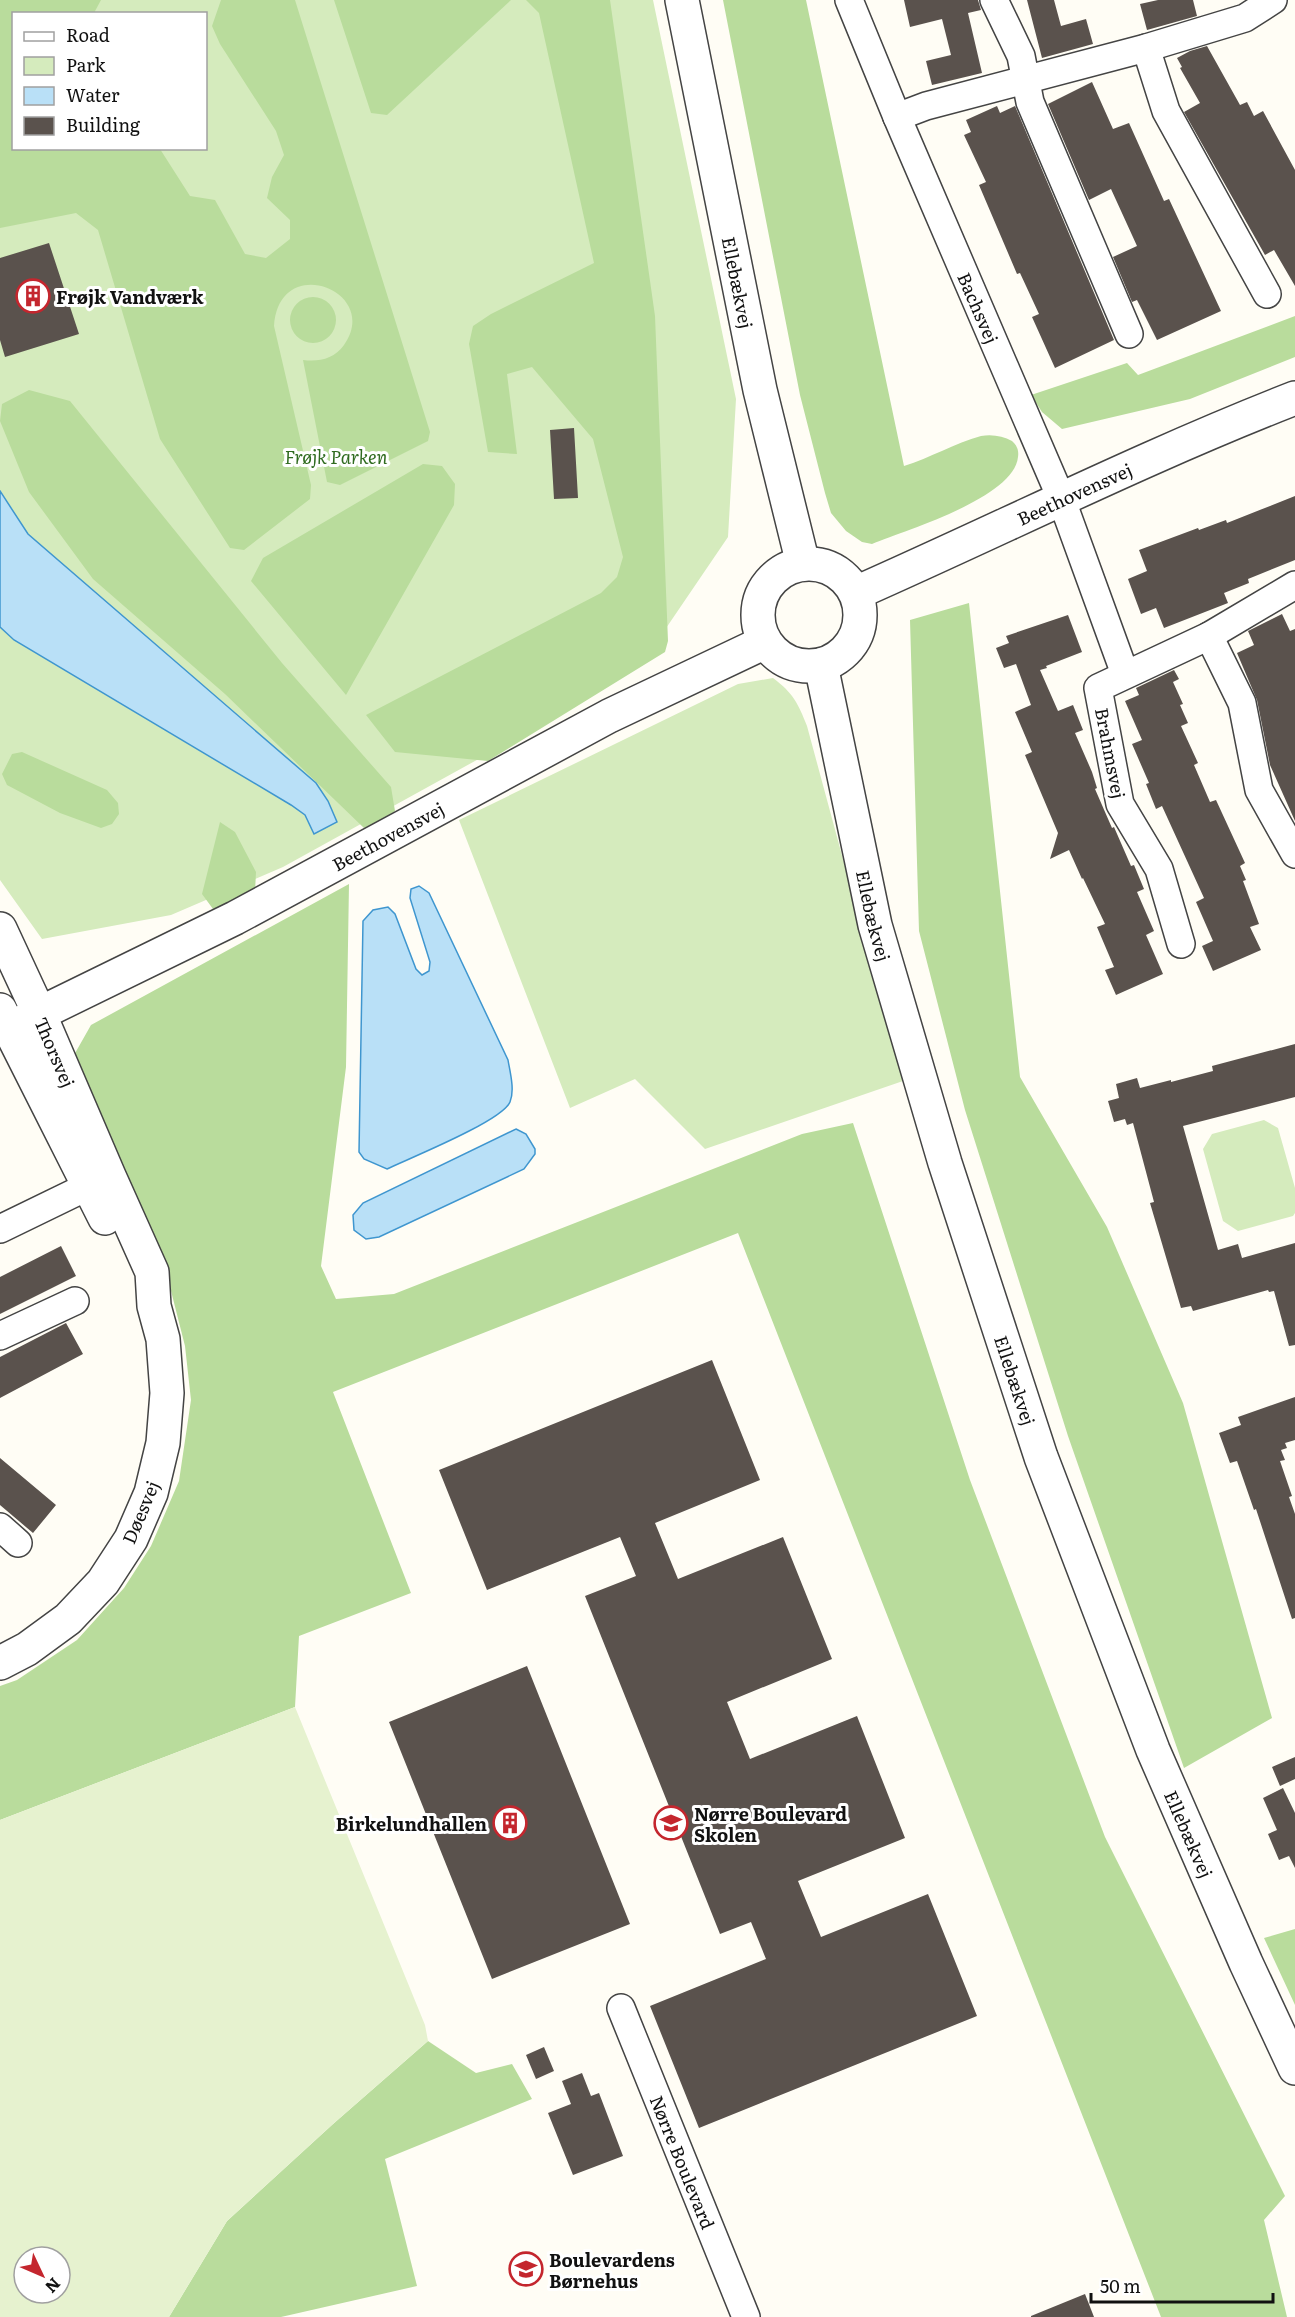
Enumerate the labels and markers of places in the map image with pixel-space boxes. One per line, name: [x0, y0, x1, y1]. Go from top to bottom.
building icon: Frøjk Vandværk: [15, 278, 51, 314]
place label: Frøjk Vandværk: [56, 283, 204, 310]
place label: Nørre Boulevard Skolen: [694, 1800, 847, 1848]
building icon: Birkelundhallen: [492, 1805, 528, 1841]
school or university icon: Nørre Boulevard Skolen: [653, 1805, 689, 1841]
place label: Birkelundhallen: [336, 1810, 487, 1837]
place label: Boulevardens Børnehus: [549, 2246, 675, 2294]
school or university icon: Boulevardens Børnehus: [508, 2251, 544, 2287]

